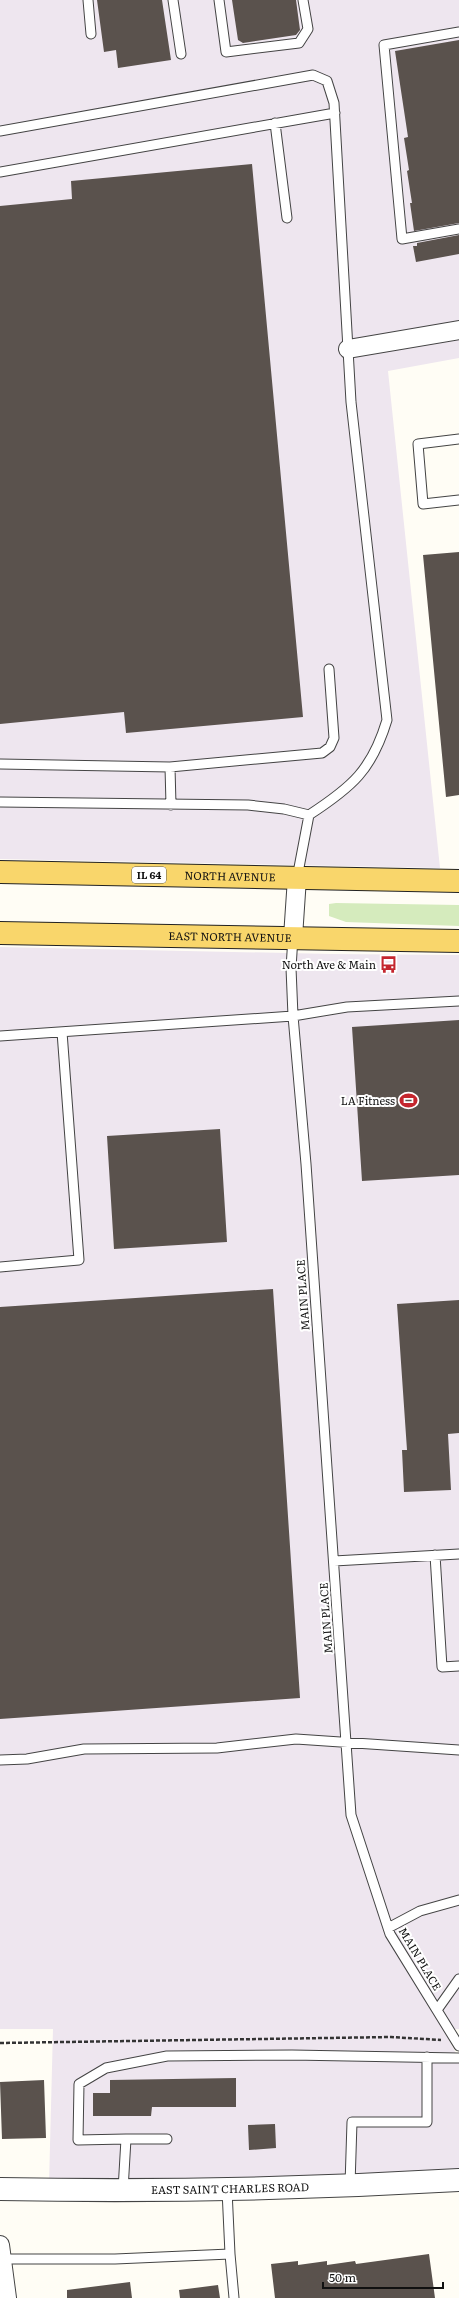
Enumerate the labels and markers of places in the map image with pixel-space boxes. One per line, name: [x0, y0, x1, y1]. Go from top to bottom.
bus stop icon: North Ave & Main: [379, 955, 399, 975]
place label: North Ave & Main: [282, 956, 376, 972]
sports icon: LA Fitness: [398, 1091, 418, 1111]
place label: LA Fitness: [341, 1092, 395, 1108]

